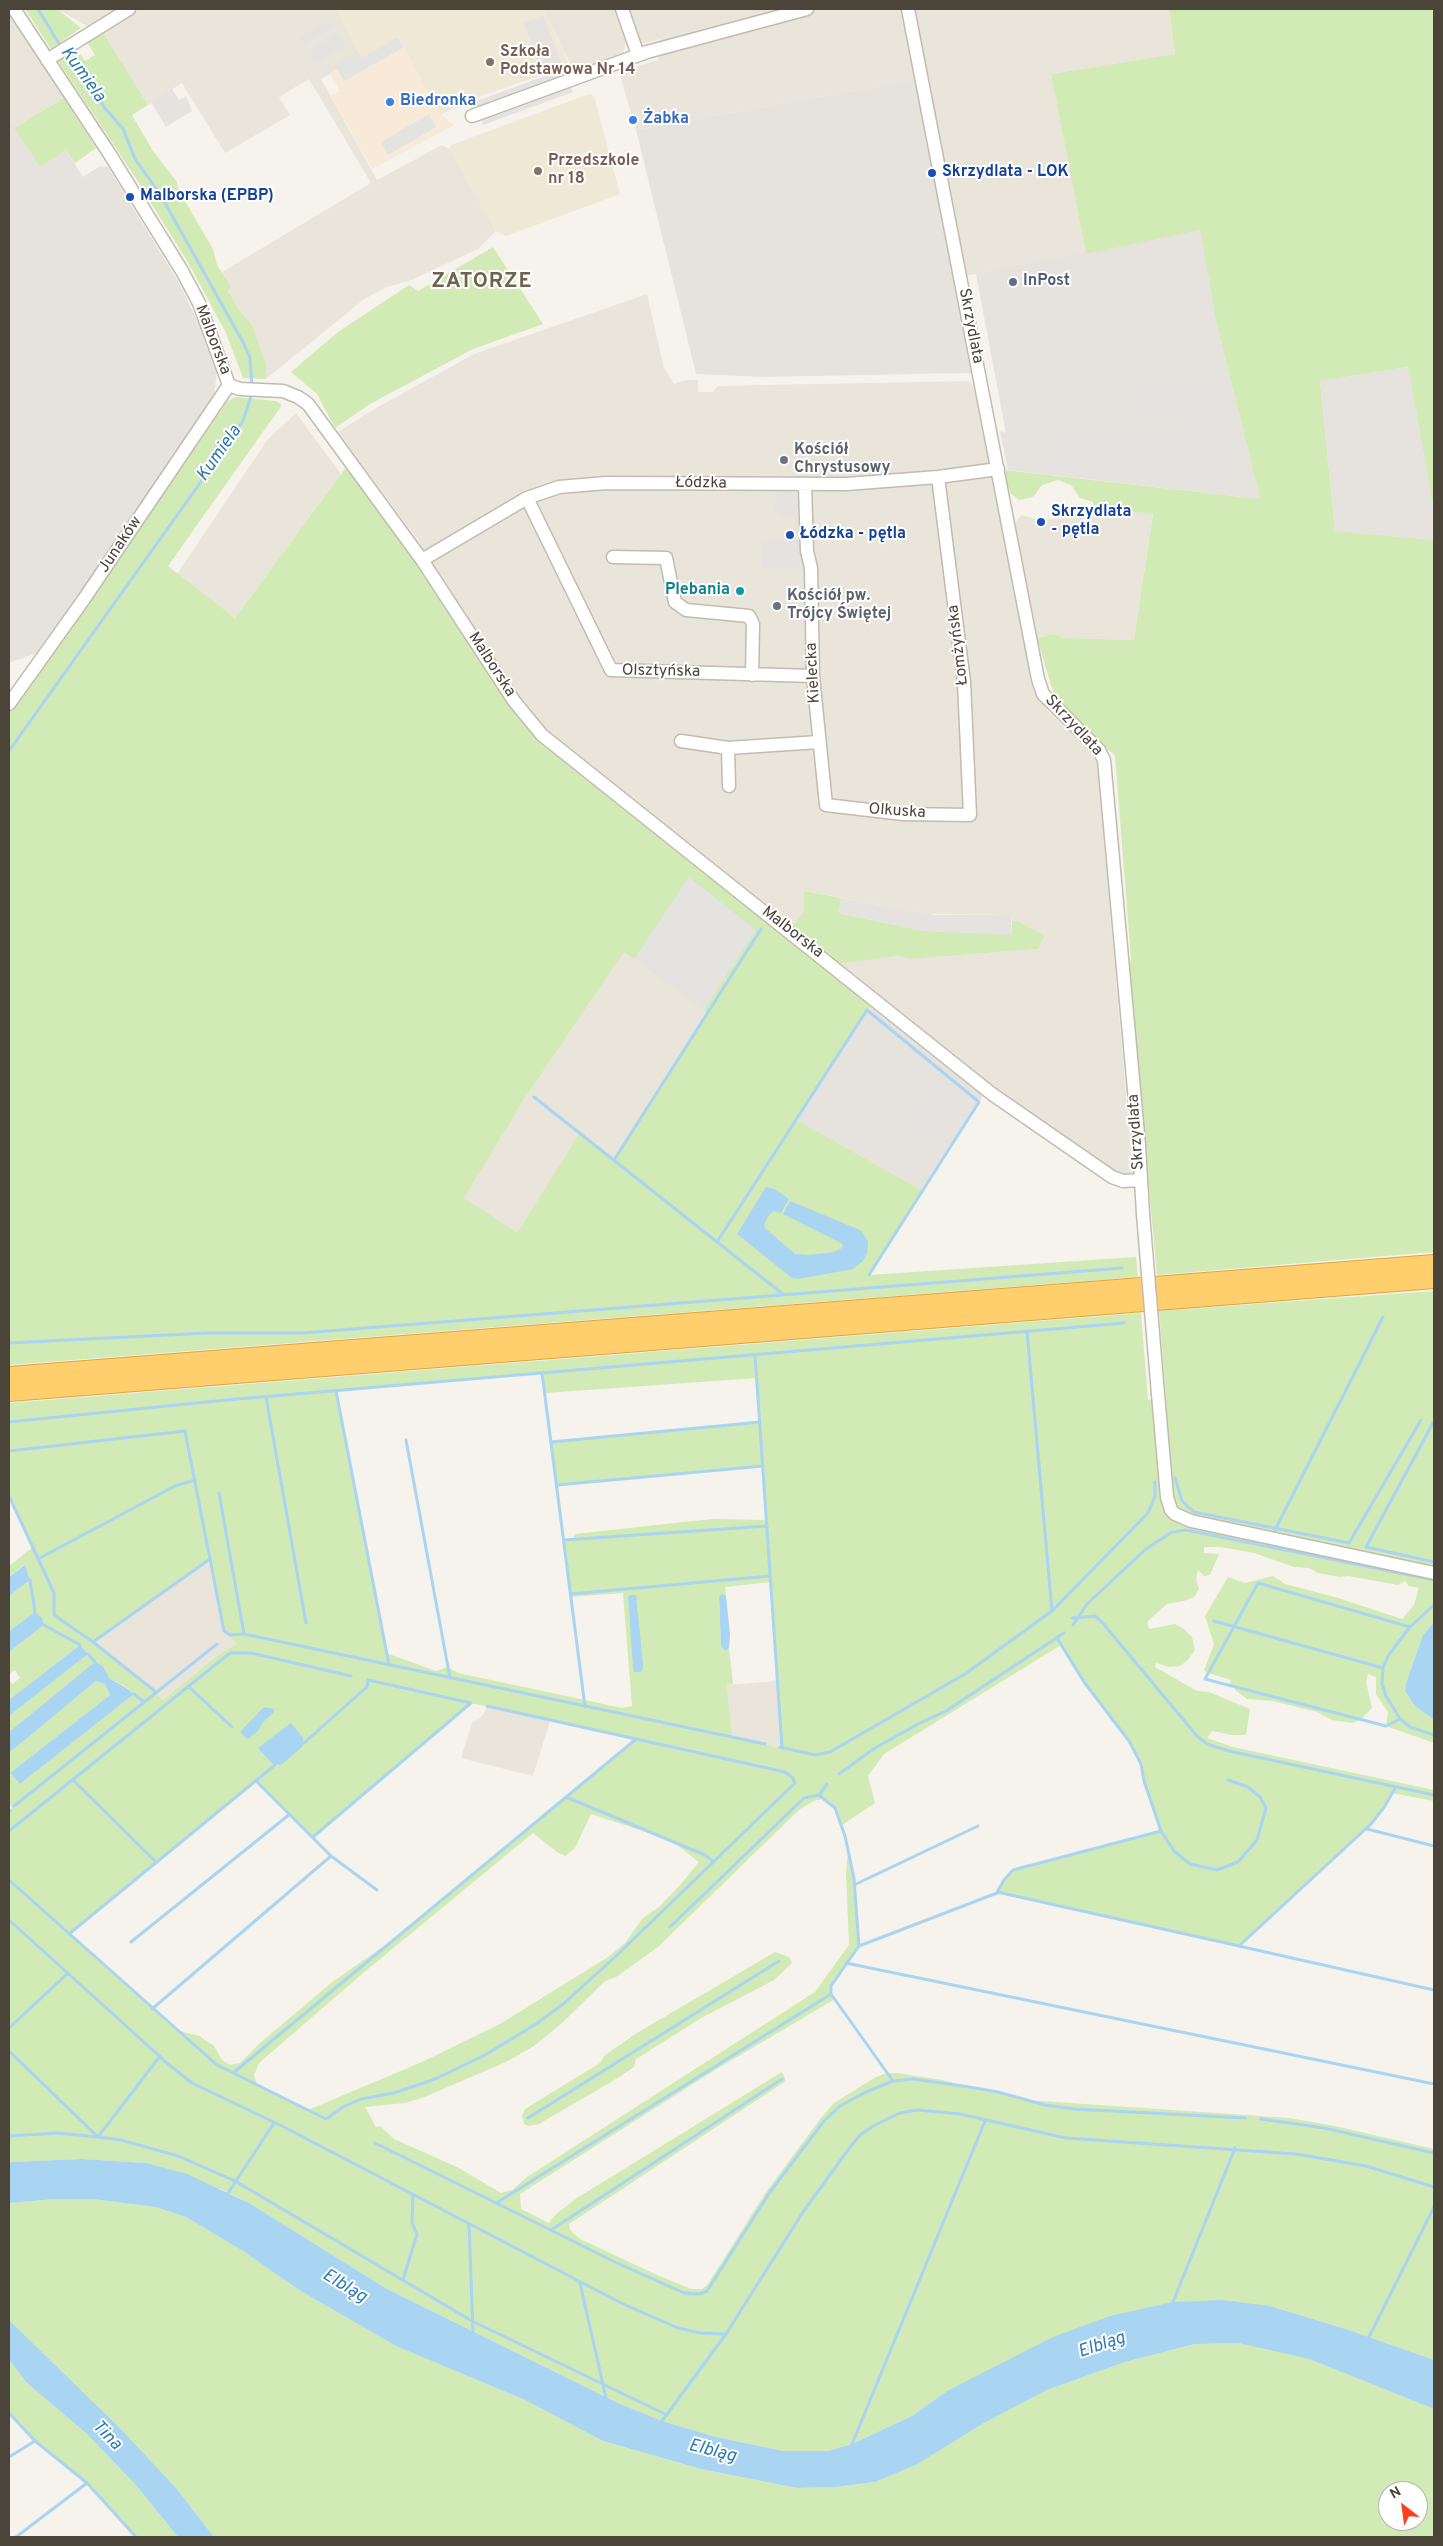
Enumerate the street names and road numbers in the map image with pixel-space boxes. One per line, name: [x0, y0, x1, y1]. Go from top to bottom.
street label: Skrzydlata: [953, 287, 987, 365]
street label: Malborska: [190, 302, 234, 378]
street label: Łódzka: [675, 474, 727, 494]
street label: Junaków: [95, 513, 147, 577]
street label: Łomżyńska: [945, 604, 973, 686]
street label: Malborska: [463, 629, 519, 701]
street label: Kielecka: [803, 642, 825, 704]
street label: Olsztyńska: [622, 662, 700, 682]
street label: Skrzydlata: [1040, 692, 1106, 760]
street label: Olkuska: [868, 800, 926, 824]
street label: Malborska: [757, 903, 827, 963]
street label: Skrzydlata: [1125, 1093, 1149, 1171]

